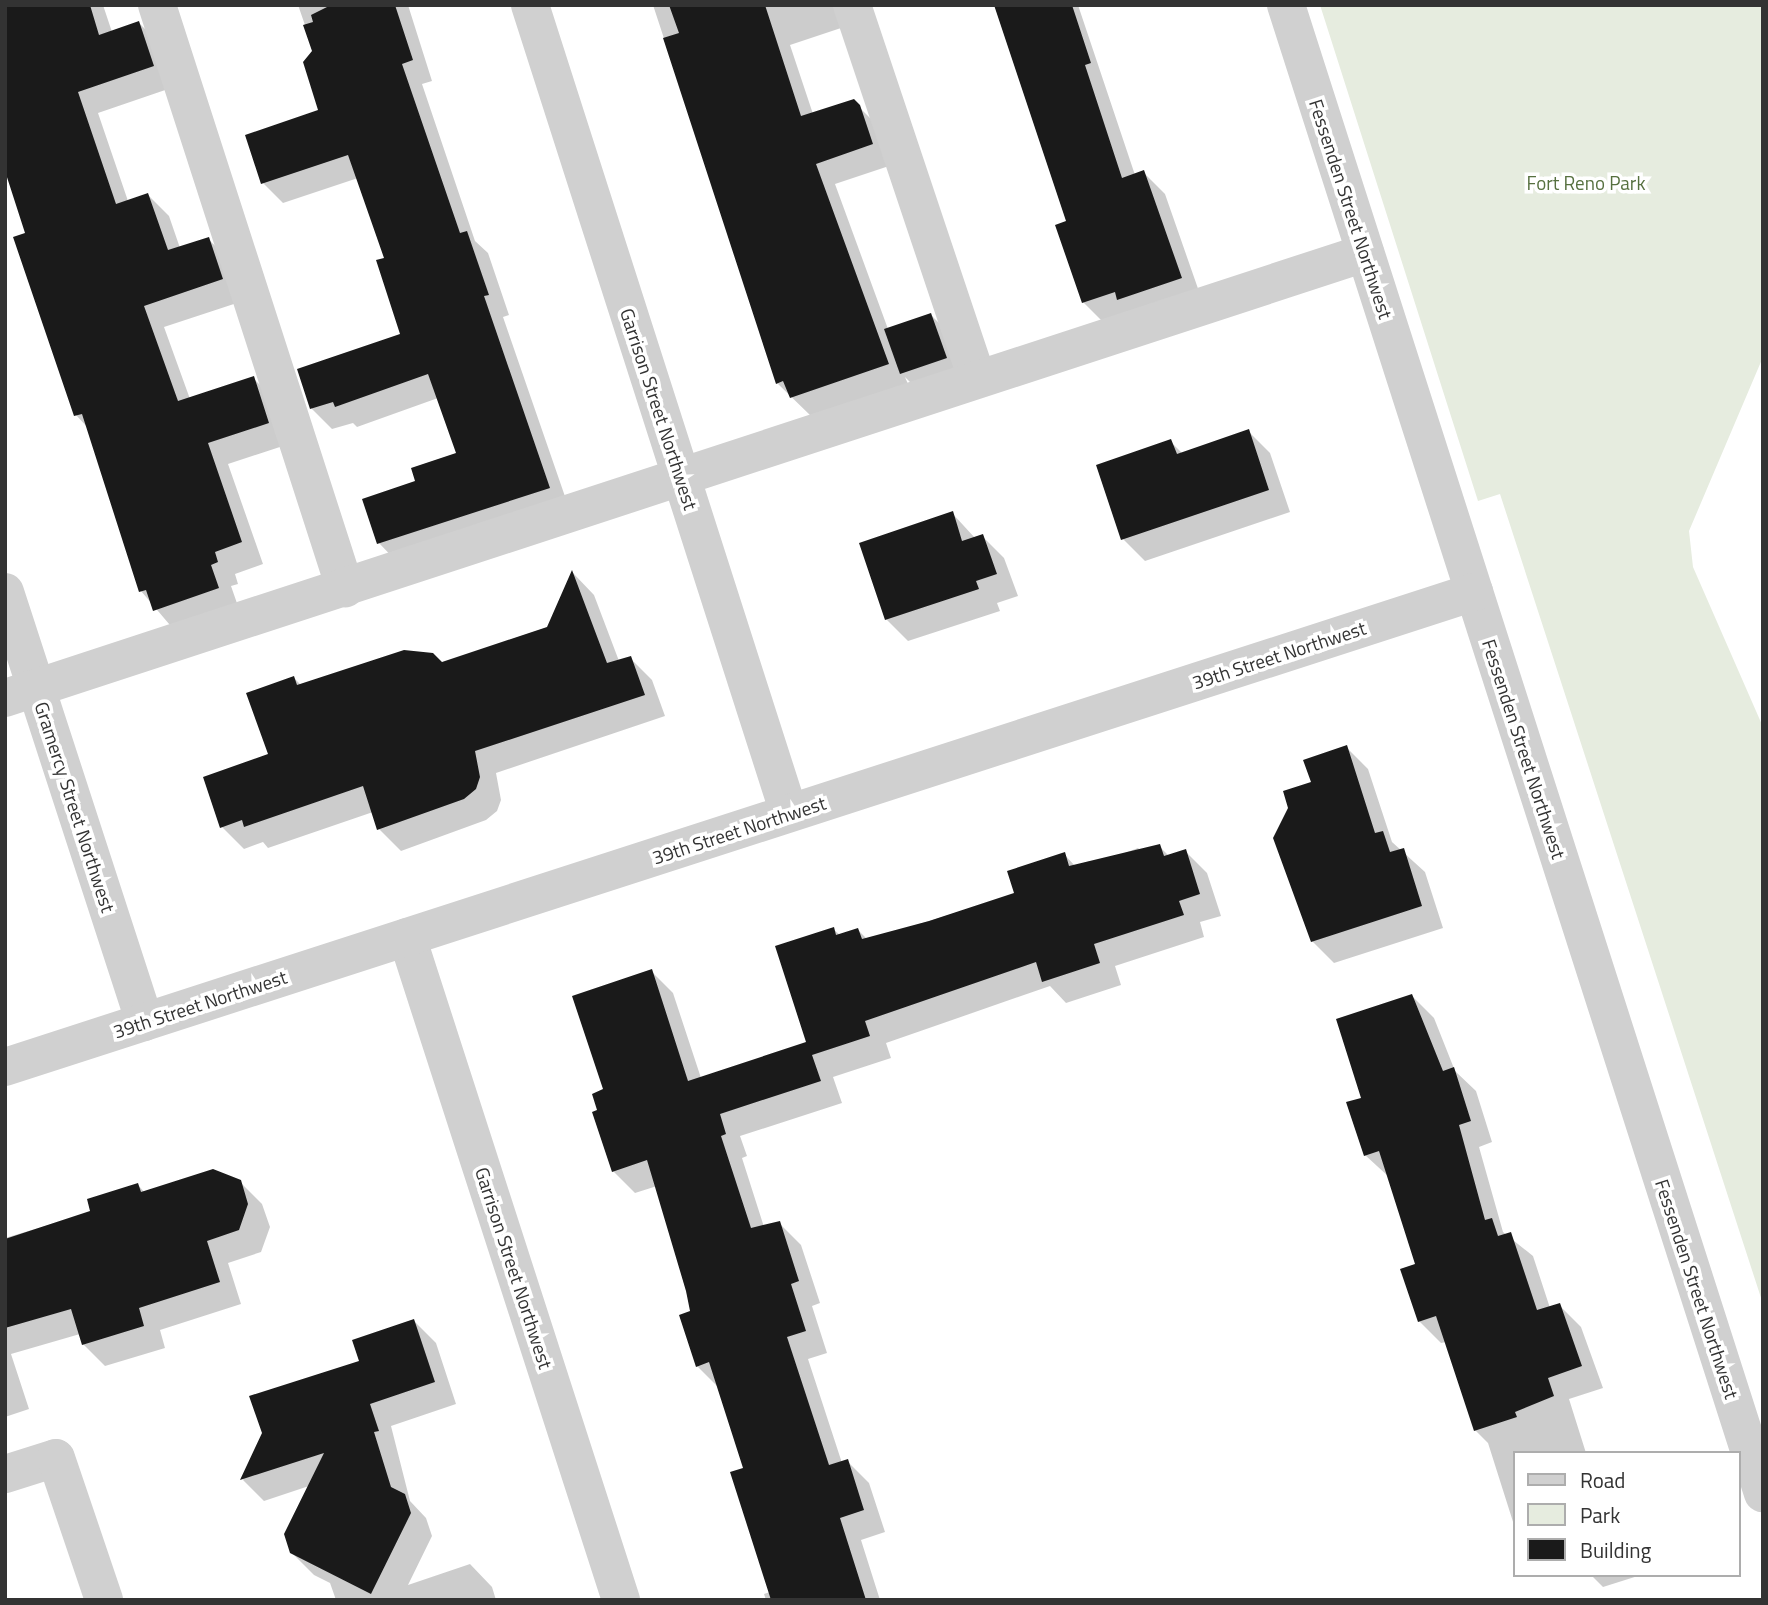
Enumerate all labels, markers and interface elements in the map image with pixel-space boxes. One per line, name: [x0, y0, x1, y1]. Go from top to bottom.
street label: Fessenden Street Northwest: [1305, 96, 1397, 322]
park label: Fort Reno Park: [1526, 172, 1646, 194]
street label: Garrison Street Northwest: [616, 305, 702, 513]
street label: 39th Street Northwest: [1189, 616, 1369, 694]
street label: Fessenden Street Northwest: [1478, 636, 1570, 862]
street label: Gramercy Street Northwest: [30, 699, 120, 915]
street label: 39th Street Northwest: [649, 791, 829, 869]
street label: 39th Street Northwest: [110, 965, 290, 1043]
street label: Garrison Street Northwest: [471, 1164, 557, 1372]
street label: Fessenden Street Northwest: [1651, 1176, 1743, 1402]
legend: [1512, 1451, 1740, 1577]
text: Road: [1580, 1464, 1625, 1496]
text: Park: [1580, 1499, 1620, 1531]
text: Building: [1580, 1534, 1651, 1566]

